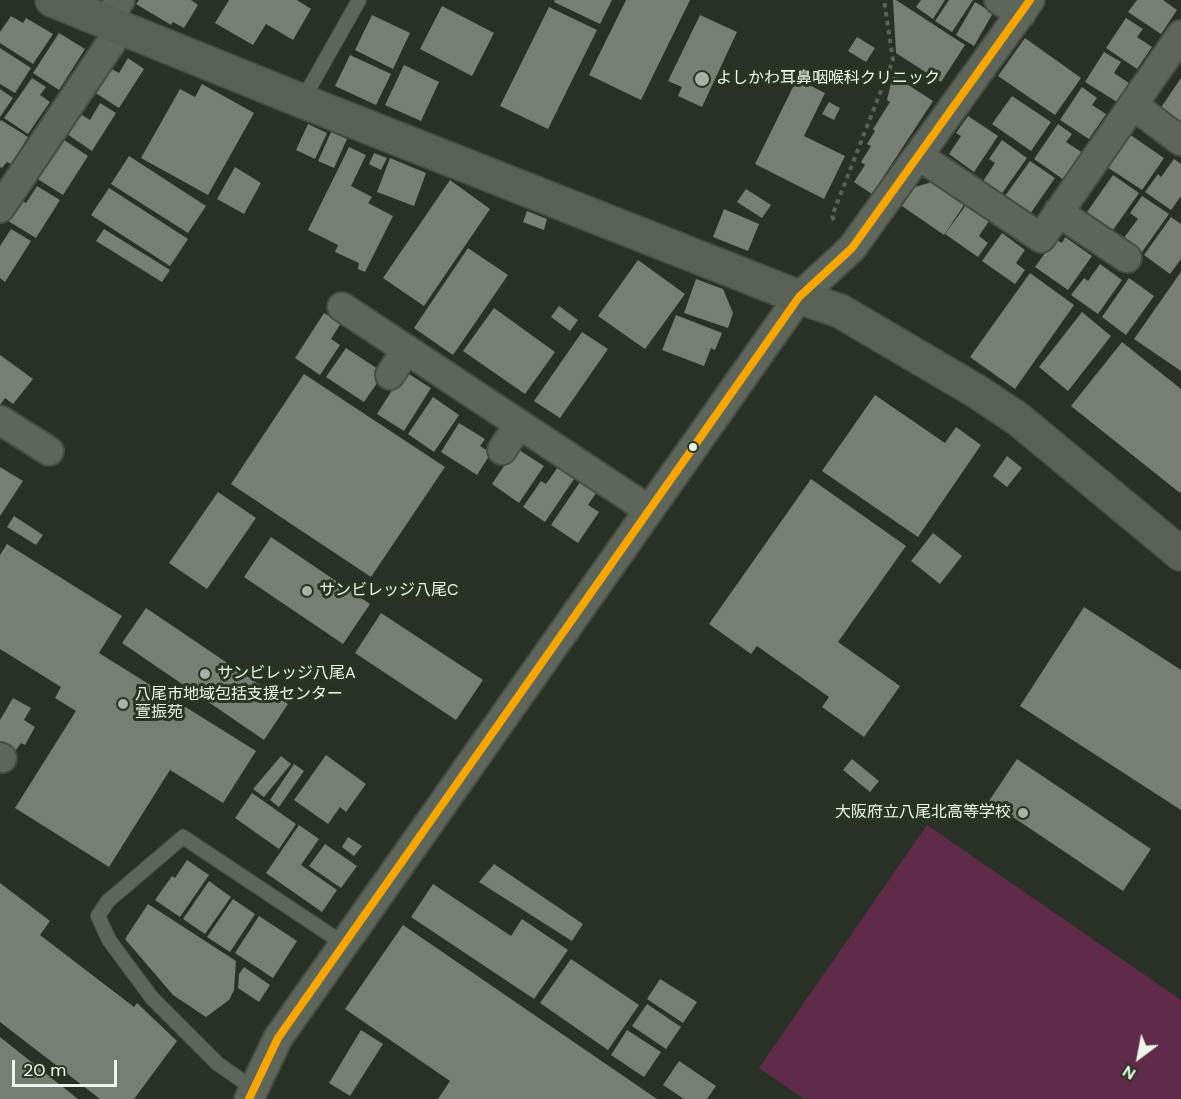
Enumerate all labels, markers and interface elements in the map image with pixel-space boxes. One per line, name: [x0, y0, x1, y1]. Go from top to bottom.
place label: よしかわ耳鼻咽喉科クリニック: [716, 69, 940, 89]
marker: よしかわ耳鼻咽喉科クリニック: [693, 70, 711, 88]
unlabelled marker: [687, 441, 699, 453]
place label: サンビレッジ八尾C: [319, 581, 458, 601]
marker: サンビレッジ八尾C: [300, 584, 314, 598]
place label: サンビレッジ八尾A: [217, 664, 356, 684]
marker: サンビレッジ八尾A: [198, 667, 212, 681]
place label: 八尾市地域包括支援センター 萱振苑: [135, 685, 343, 723]
marker: 八尾市地域包括支援センター 萱振苑: [116, 697, 130, 711]
place label: 大阪府立八尾北高等学校: [835, 803, 1011, 823]
marker: 大阪府立八尾北高等学校: [1016, 806, 1030, 820]
north arrow: [1109, 1027, 1169, 1087]
scale bar: [15, 1048, 120, 1086]
text: 20 m: [23, 1058, 66, 1082]
text: N: [1119, 1061, 1140, 1085]

